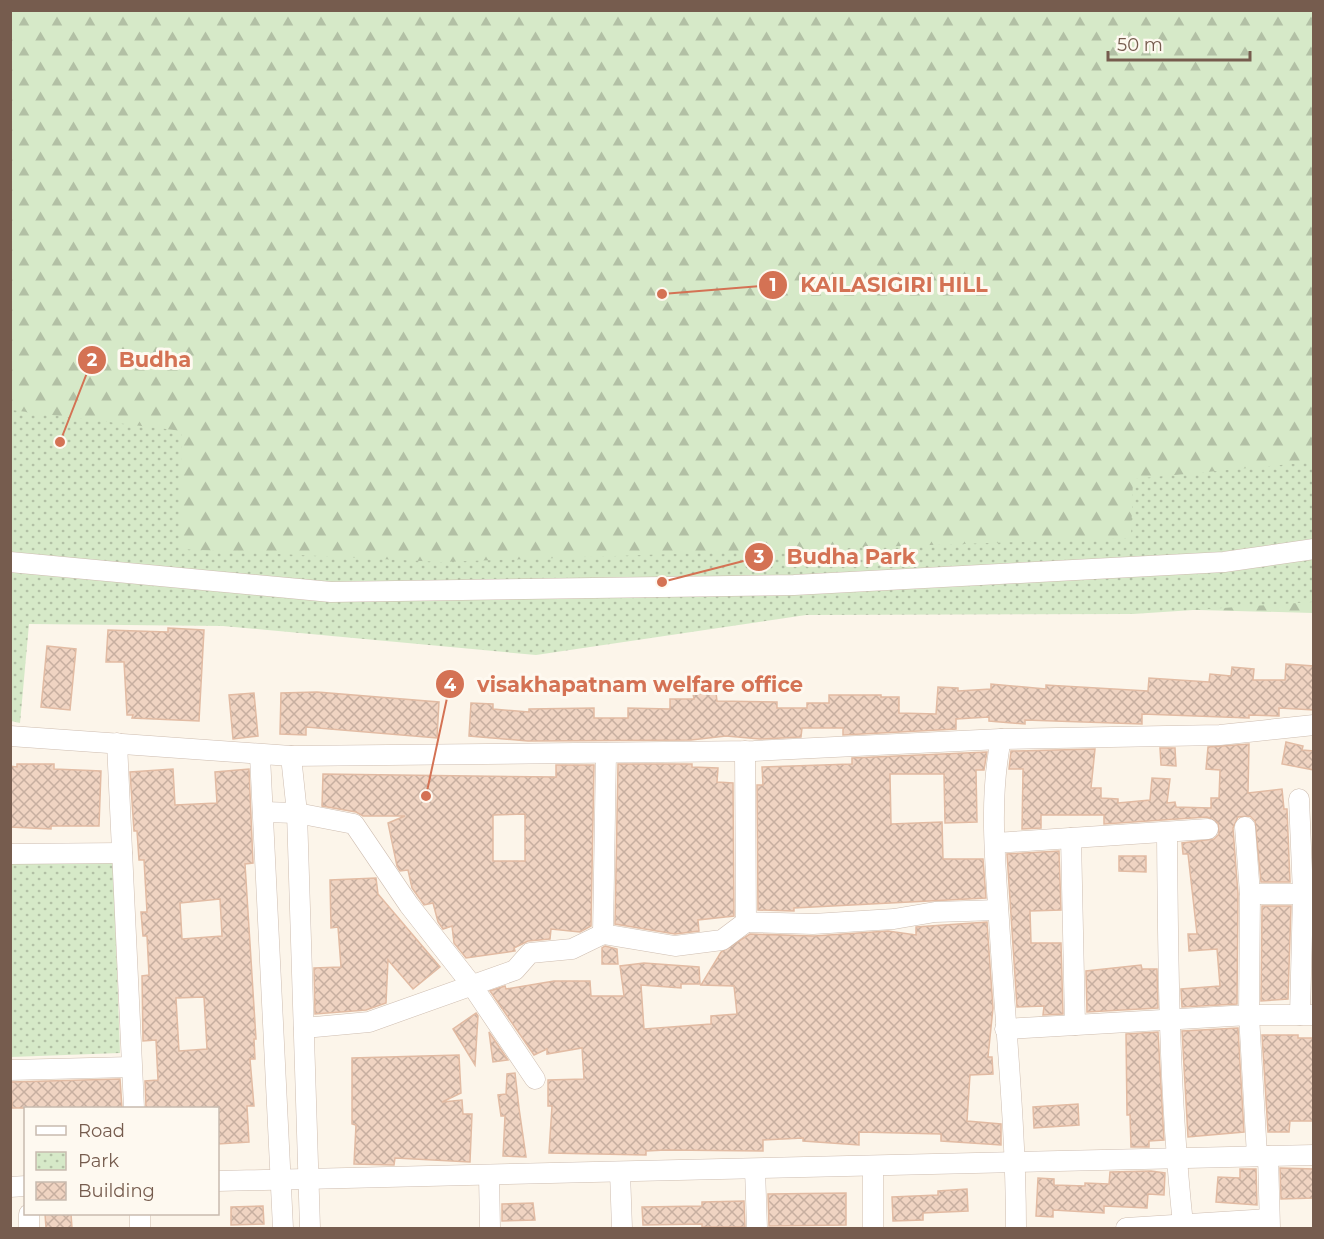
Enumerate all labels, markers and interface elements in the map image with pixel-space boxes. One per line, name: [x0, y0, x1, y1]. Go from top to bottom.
scale bar: [1108, 24, 1250, 62]
text: 50 m: [1117, 34, 1163, 56]
callout: KAILASIGIRI HILL: [758, 266, 1000, 305]
text: KAILASIGIRI HILL: [800, 272, 988, 297]
text: 1: [769, 274, 777, 296]
callout: Budha: [77, 340, 203, 379]
text: Budha: [119, 347, 191, 372]
text: 2: [87, 349, 98, 371]
callout: Budha Park: [744, 538, 927, 577]
text: Budha Park: [786, 544, 916, 569]
text: 3: [753, 546, 765, 568]
callout: visakhapatnam welfare office: [435, 665, 815, 704]
text: visakhapatnam welfare office: [476, 672, 803, 697]
text: 4: [444, 674, 457, 696]
legend: [24, 1107, 219, 1215]
text: Road: [78, 1120, 125, 1142]
text: Park: [78, 1150, 119, 1172]
text: Building: [78, 1180, 155, 1202]

